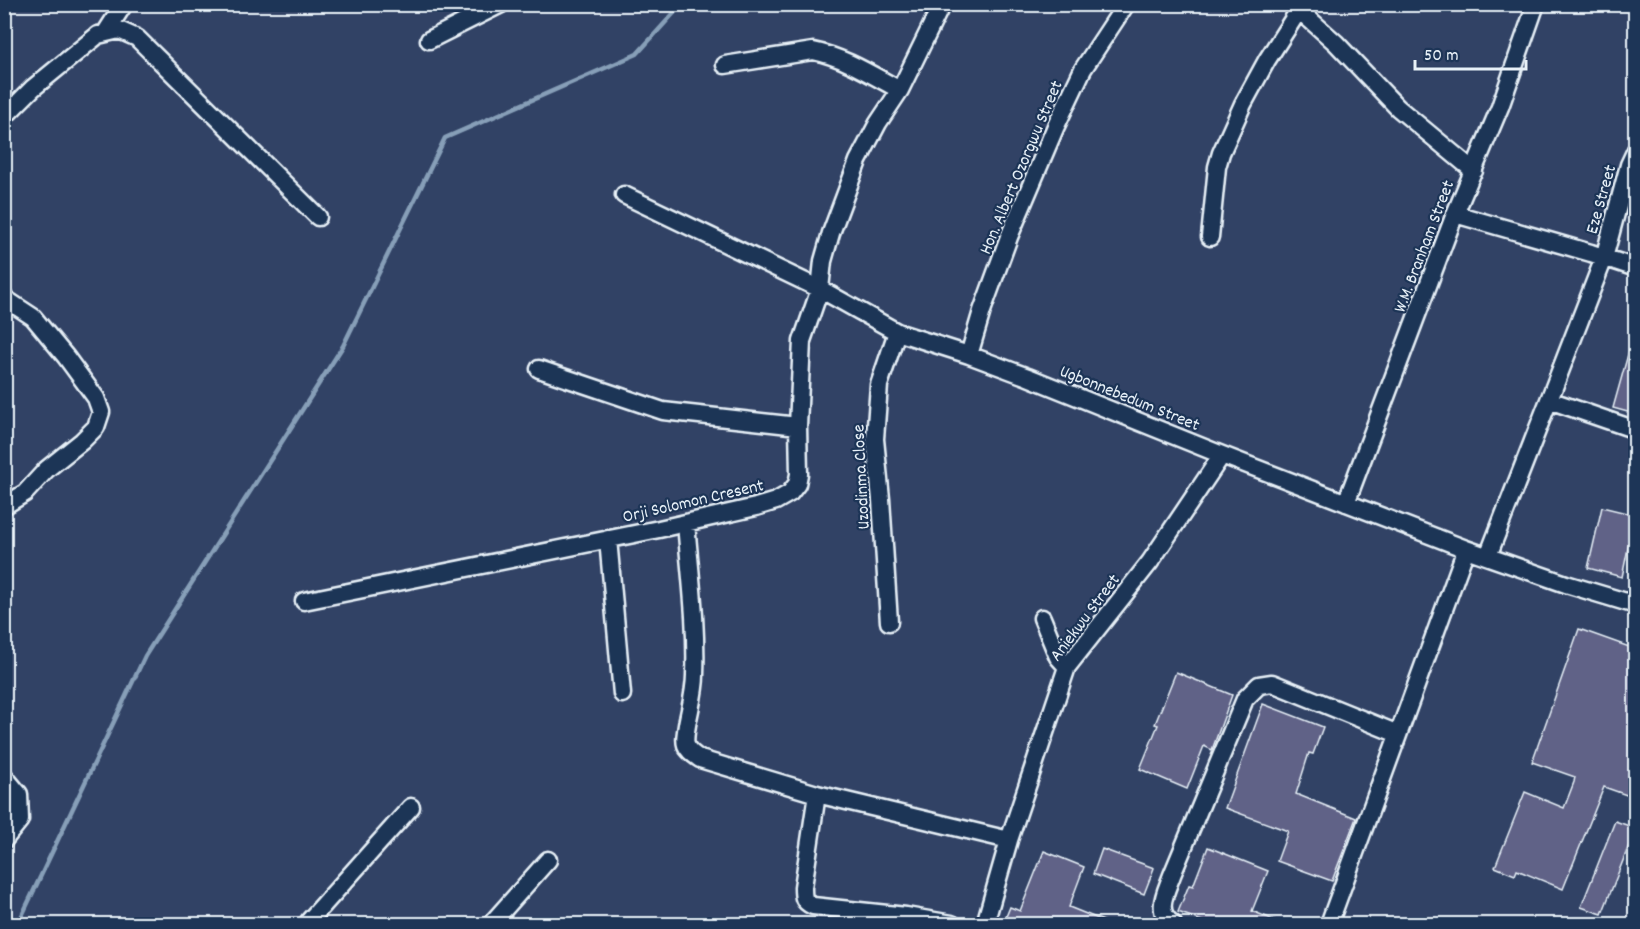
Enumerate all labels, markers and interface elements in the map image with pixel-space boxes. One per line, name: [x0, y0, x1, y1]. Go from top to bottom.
scale bar: [1415, 33, 1526, 71]
text: 50 m: [1424, 44, 1459, 69]
street label: Hon. Albert Ozorgwu Street: [974, 77, 1070, 259]
street label: Eze Street: [1581, 162, 1624, 237]
street label: W.M. Branham Street: [1389, 177, 1462, 317]
street label: Ugbonnebedum Street: [1055, 360, 1203, 439]
street label: Uzodinma Close: [847, 424, 878, 530]
street label: Orji Solomon Cresent: [621, 474, 767, 531]
street label: Aniekwu Street: [1045, 569, 1127, 668]

